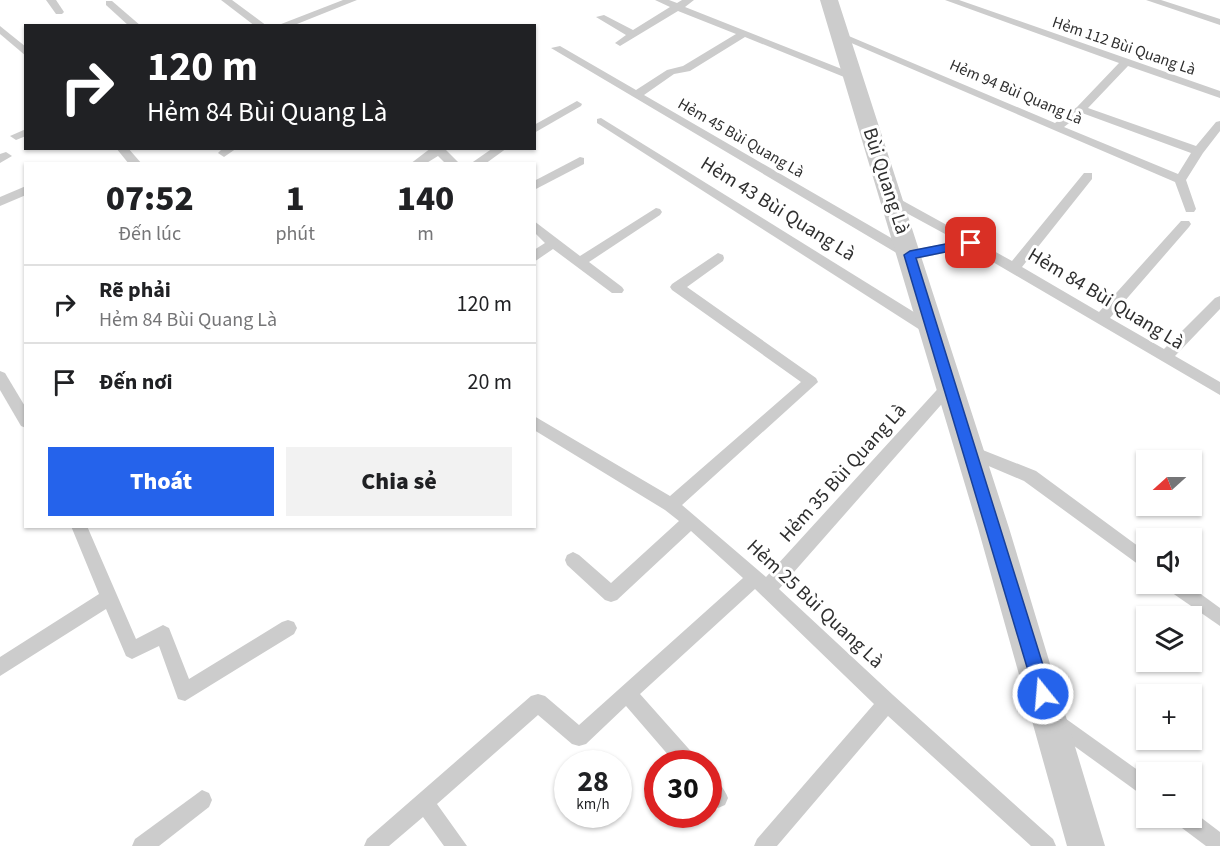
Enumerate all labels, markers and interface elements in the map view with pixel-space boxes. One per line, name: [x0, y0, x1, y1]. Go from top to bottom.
street label: Hẻm 112 Bùi Quang Là: [1049, 11, 1199, 81]
text: 120 m: [147, 37, 258, 97]
icon: right: [48, 48, 126, 126]
street label: Hẻm 94 Bùi Quang Là: [946, 54, 1086, 130]
text: Hẻm 84 Bùi Quang Là: [147, 93, 387, 132]
street label: Hẻm 45 Bùi Quang Là: [674, 93, 808, 183]
street label: Bùi Quang Là: [856, 124, 916, 238]
street label: Hẻm 43 Bùi Quang Là: [695, 150, 861, 268]
text: 07:52: [106, 173, 194, 224]
text: 1: [286, 173, 305, 224]
text: 140: [397, 173, 454, 224]
pin: [945, 217, 996, 268]
text: Đến lúc: [118, 220, 181, 248]
text: phút: [275, 220, 315, 248]
text: m: [417, 220, 434, 248]
icon: arrive: [954, 226, 987, 259]
street label: Hẻm 84 Bùi Quang Là: [1022, 241, 1190, 357]
text: Rẽ phải: [99, 274, 171, 306]
icon: right: [48, 288, 81, 321]
text: 120 m: [457, 288, 512, 320]
text: Hẻm 84 Bùi Quang Là: [99, 306, 277, 334]
icon: arrive: [48, 366, 81, 399]
text: Đến nơi: [99, 366, 173, 398]
text: 20 m: [467, 366, 512, 398]
street label: Hẻm 35 Bùi Quang Là: [773, 397, 913, 549]
button: Thoát: [48, 447, 274, 516]
button: Chia sẻ: [286, 447, 512, 516]
north arrow: [1136, 450, 1202, 516]
map controls: [1136, 450, 1202, 828]
button: sound: [1136, 528, 1202, 594]
street label: Hẻm 25 Bùi Quang Là: [740, 533, 890, 675]
button: layers: [1136, 606, 1202, 672]
position arrow: [1011, 662, 1075, 726]
button: +: [1136, 684, 1202, 750]
speed limit sign: 30: [644, 750, 722, 828]
text: 28: [577, 760, 609, 803]
button: −: [1136, 762, 1202, 828]
text: km/h: [576, 794, 610, 815]

